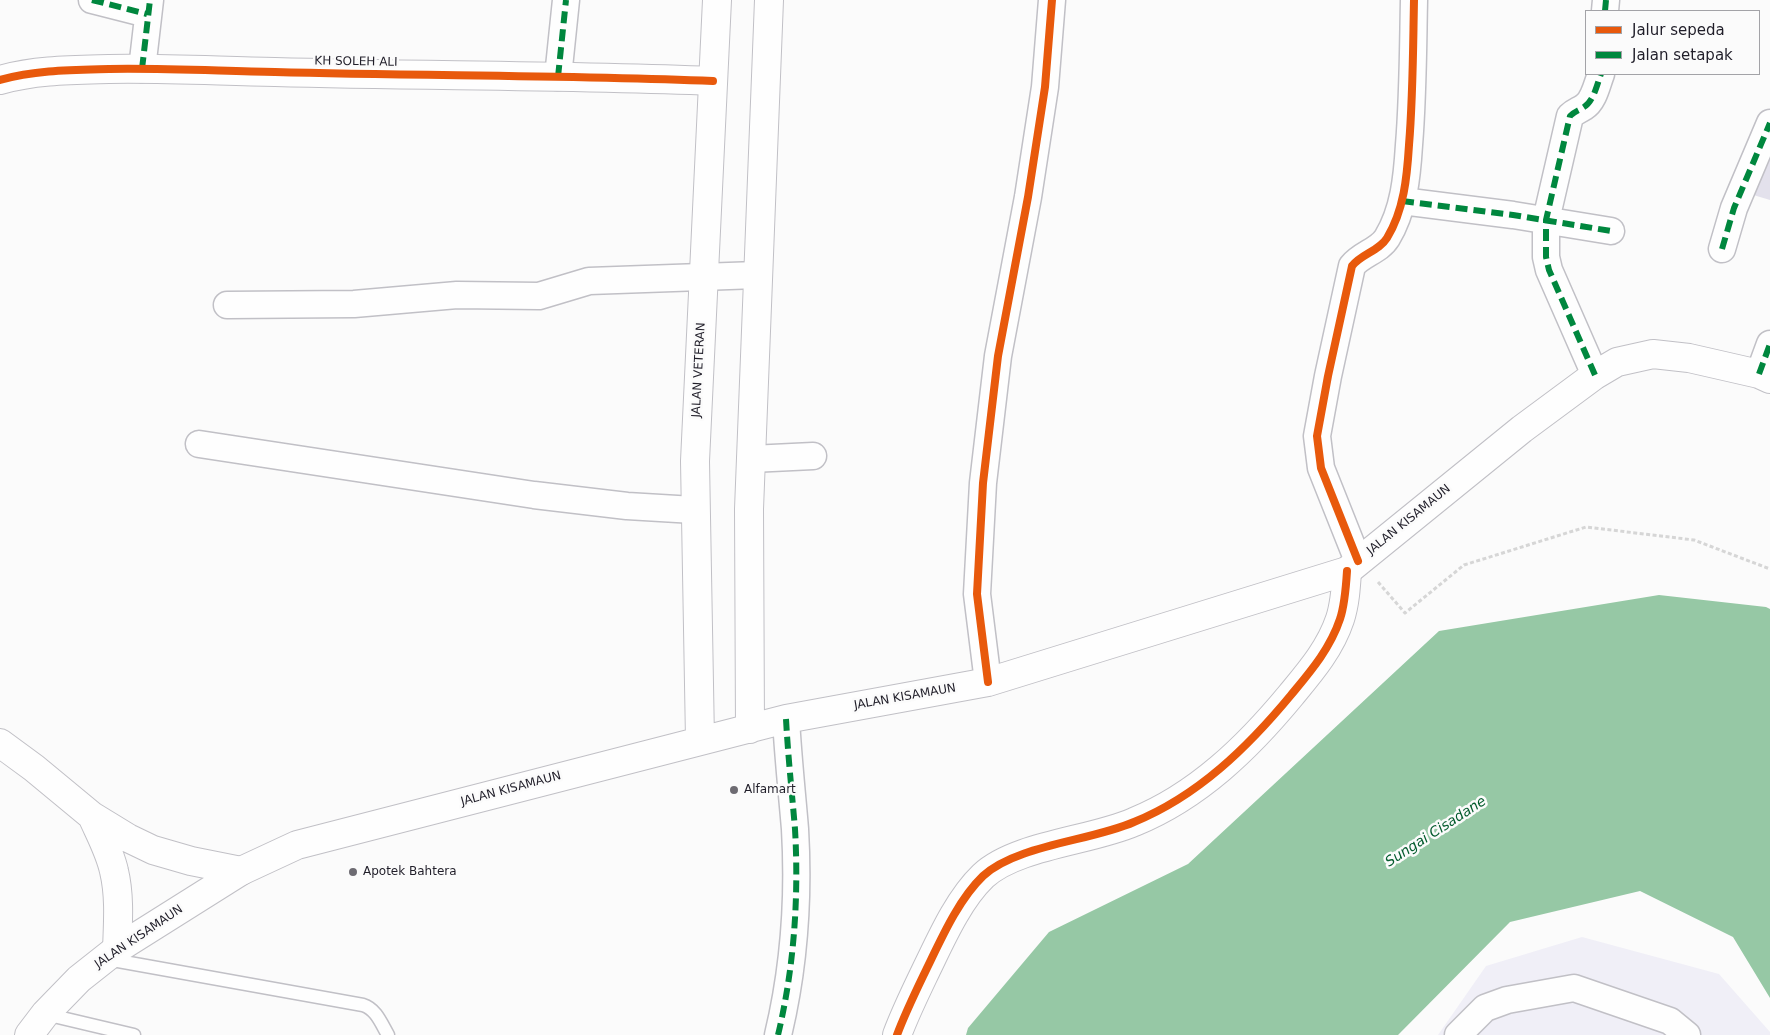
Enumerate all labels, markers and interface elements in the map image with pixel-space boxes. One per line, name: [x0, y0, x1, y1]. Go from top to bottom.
legend: [1585, 10, 1760, 75]
text: Jalur sepeda: [1632, 21, 1725, 39]
text: Jalan setapak: [1632, 46, 1733, 64]
street label: KH SOLEH ALI: [314, 54, 398, 70]
street label: JALAN VETERAN: [689, 322, 709, 418]
street label: JALAN KISAMAUN: [1364, 482, 1454, 558]
street label: JALAN KISAMAUN: [853, 681, 957, 713]
street label: JALAN KISAMAUN: [459, 769, 563, 809]
place label: Alfamart: [744, 783, 796, 797]
marker: Alfamart: [728, 784, 740, 796]
water label: Sungai Cisadane: [1382, 793, 1490, 871]
place label: Apotek Bahtera: [363, 865, 457, 879]
marker: Apotek Bahtera: [347, 866, 359, 878]
street label: JALAN KISAMAUN: [92, 902, 186, 972]

